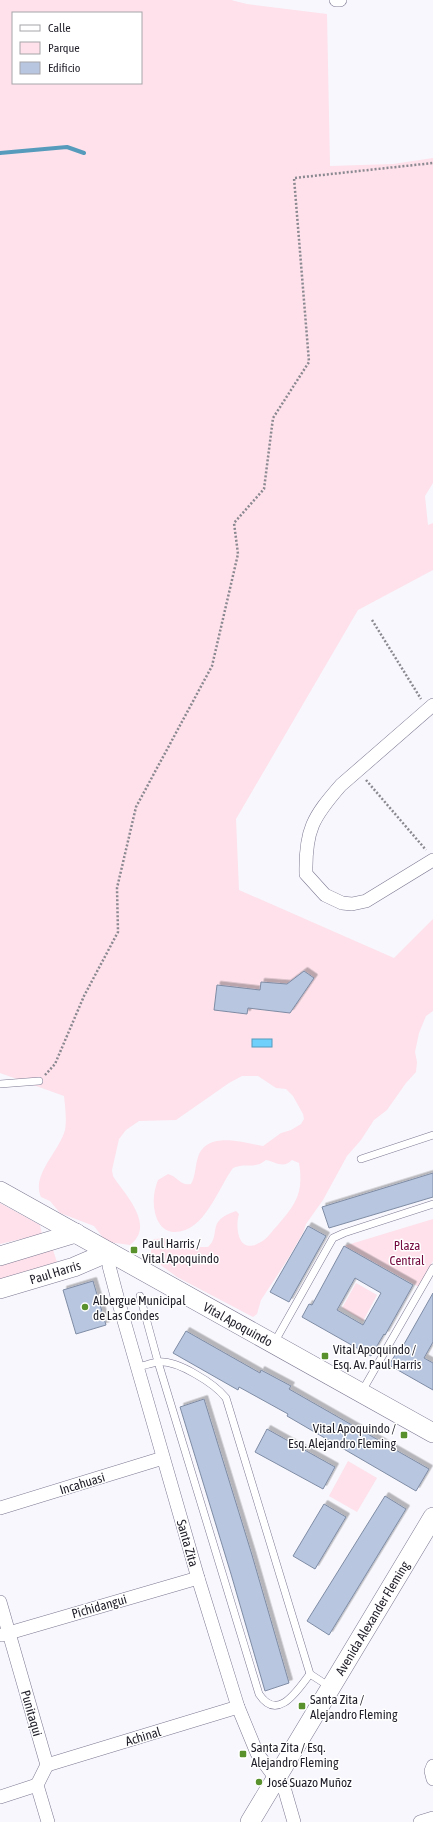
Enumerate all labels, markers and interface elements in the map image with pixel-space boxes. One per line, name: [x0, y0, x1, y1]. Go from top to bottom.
legend: [12, 12, 142, 84]
text: Calle: [48, 21, 71, 35]
text: Parque: [48, 41, 80, 55]
text: Edificio: [48, 61, 81, 75]
place label: Paul Harris / Vital Apoquindo: [142, 1236, 219, 1266]
park label: Plaza Central: [390, 1238, 425, 1268]
marker: Paul Harris / Vital Apoquindo: [129, 1245, 139, 1255]
street label: Paul Harris: [28, 1258, 83, 1287]
place label: Albergue Municipal de Las Condes: [93, 1293, 186, 1323]
street label: Vital Apoquindo: [200, 1299, 275, 1350]
marker: Albergue Municipal de Las Condes: [80, 1302, 90, 1312]
place label: Vital Apoquindo / Esq. Av. Paul Harris: [333, 1342, 422, 1372]
marker: Vital Apoquindo / Esq. Av. Paul Harris: [320, 1351, 330, 1361]
place label: Vital Apoquindo / Esq. Alejandro Fleming: [288, 1421, 397, 1451]
marker: Vital Apoquindo / Esq. Alejandro Fleming: [399, 1430, 409, 1440]
street label: Incahuasi: [58, 1469, 107, 1497]
street label: Santa Zita: [174, 1518, 201, 1568]
street label: Avenida Alexander Fleming: [332, 1558, 413, 1678]
street label: Pichidangui: [70, 1591, 128, 1621]
street label: Punitaqui: [18, 1688, 45, 1738]
place label: Santa Zita / Alejandro Fleming: [310, 1692, 398, 1722]
marker: Santa Zita / Alejandro Fleming: [297, 1701, 307, 1711]
street label: Achinal: [124, 1724, 163, 1749]
place label: Santa Zita / Esq. Alejandro Fleming: [251, 1740, 339, 1770]
marker: Santa Zita / Esq. Alejandro Fleming: [238, 1749, 248, 1759]
place label: José Suazo Muñoz: [267, 1775, 352, 1790]
marker: José Suazo Muñoz: [254, 1777, 264, 1787]

